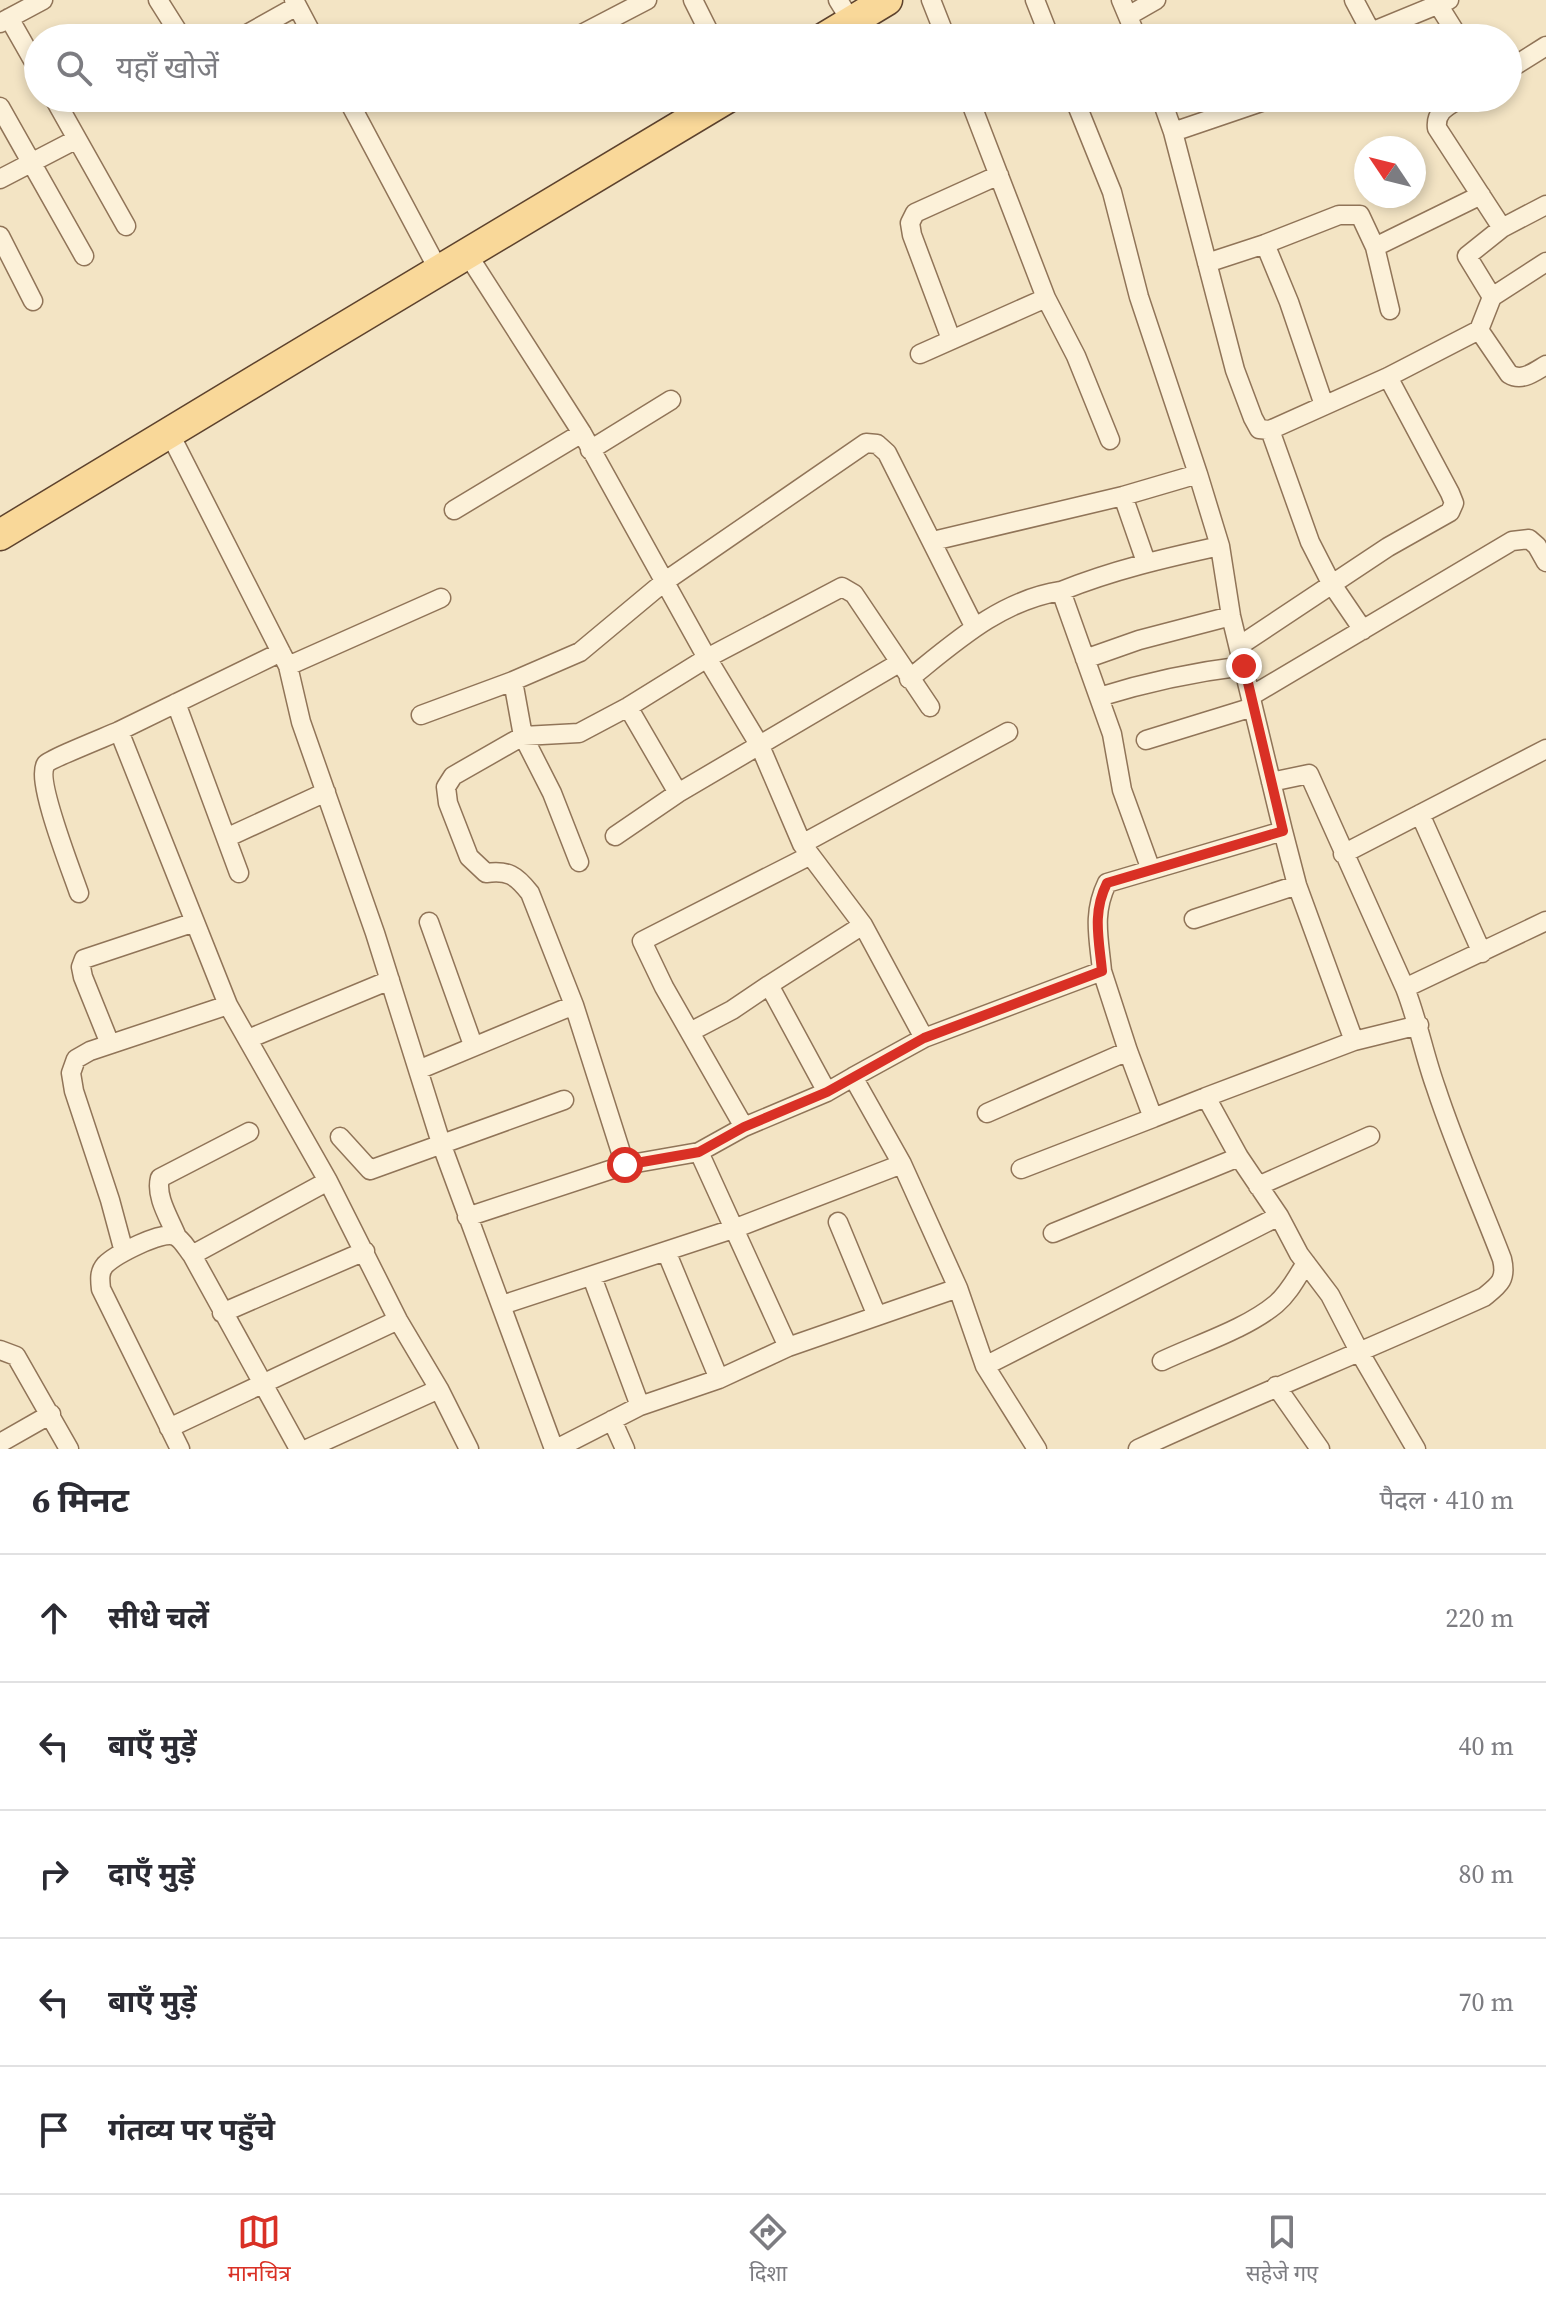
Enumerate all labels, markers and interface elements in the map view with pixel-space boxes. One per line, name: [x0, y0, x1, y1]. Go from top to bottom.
search box: [24, 24, 1522, 112]
icon: search: [52, 46, 96, 90]
text: यहाँ खोजें: [116, 47, 219, 88]
north arrow: [1354, 136, 1426, 208]
route end: [1226, 648, 1262, 684]
route start: [607, 1147, 643, 1183]
text: 6 मिनट: [32, 1477, 129, 1523]
text: पैदल · 410 m: [1379, 1482, 1514, 1518]
icon: ahead: [32, 1596, 76, 1640]
text: सीधे चलें: [108, 1597, 209, 1638]
text: 220 m: [1446, 1600, 1514, 1636]
icon: left: [32, 1724, 76, 1768]
text: बाएँ मुड़ें: [108, 1725, 197, 1766]
text: 40 m: [1459, 1728, 1514, 1764]
icon: right: [32, 1852, 76, 1896]
text: दाएँ मुड़ें: [108, 1853, 195, 1894]
text: 80 m: [1459, 1856, 1514, 1892]
icon: left: [32, 1980, 76, 2024]
text: बाएँ मुड़ें: [108, 1981, 197, 2022]
text: 70 m: [1459, 1984, 1514, 2020]
icon: arrive: [32, 2108, 76, 2152]
text: गंतव्य पर पहुँचे: [108, 2109, 275, 2150]
tab: मानचित्र: [228, 2210, 291, 2290]
tab: दिशा: [746, 2210, 790, 2290]
tab: सहेजे गए: [1246, 2210, 1318, 2290]

